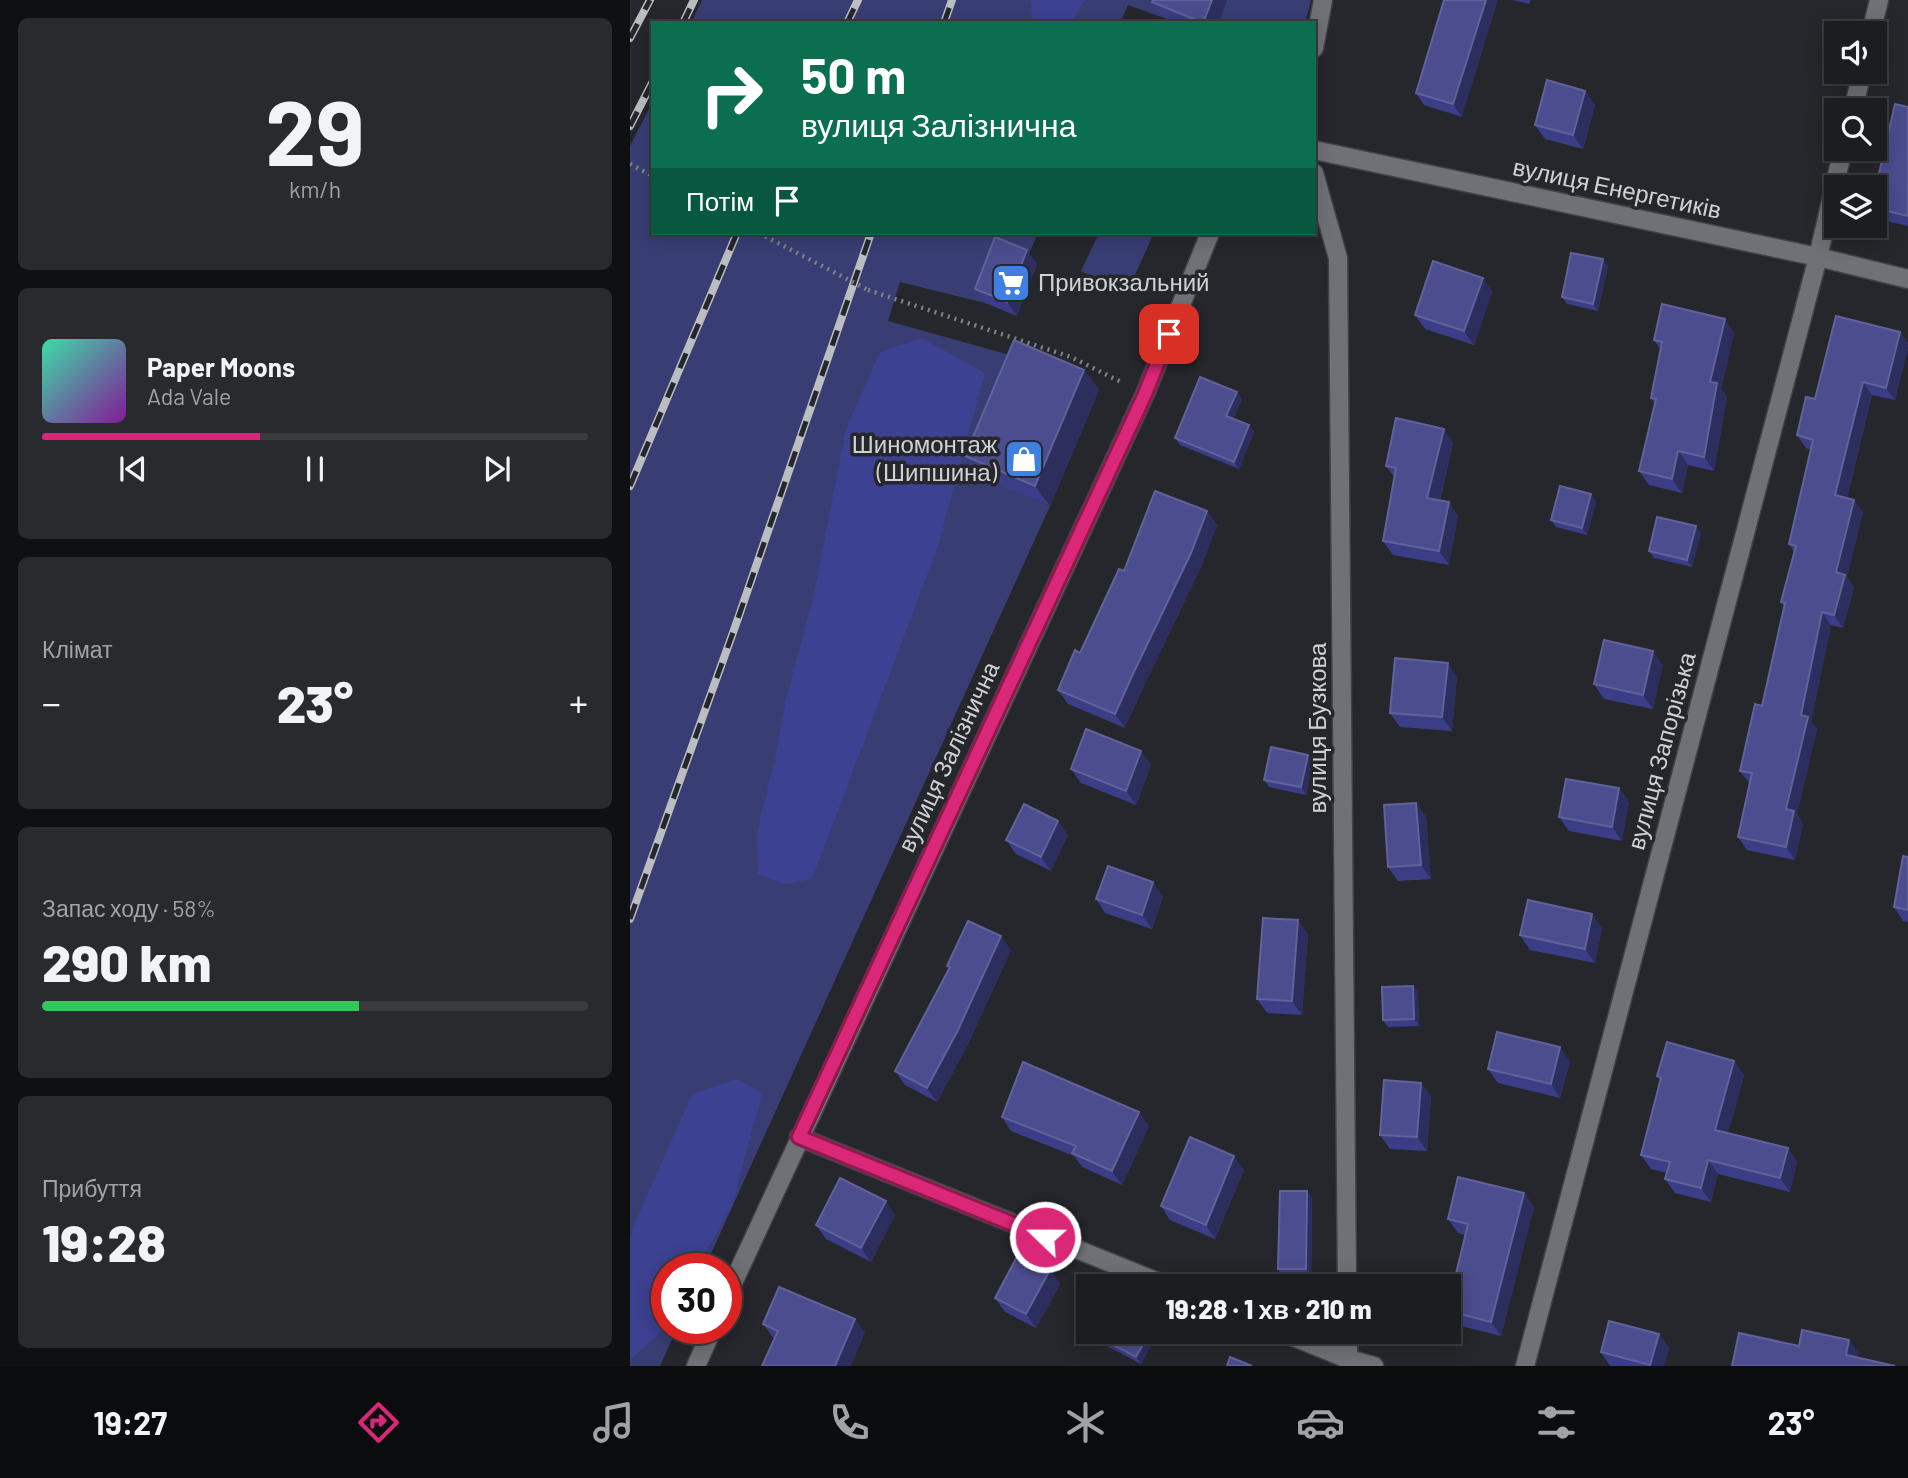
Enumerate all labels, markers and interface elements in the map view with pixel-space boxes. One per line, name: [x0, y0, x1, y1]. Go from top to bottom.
map controls: [1824, 21, 1887, 238]
button: sound: [1824, 21, 1887, 84]
text: 50 m: [801, 45, 906, 104]
icon: right: [686, 49, 777, 140]
text: 29: [265, 75, 365, 184]
button: search: [1824, 98, 1887, 161]
text: вулиця Залізнична: [801, 105, 1076, 143]
street label: вулиця Енергетиків: [1510, 151, 1724, 224]
text: km/h: [289, 175, 341, 203]
button: layers: [1824, 175, 1887, 238]
icon: arrive: [768, 182, 806, 220]
text: Потім: [686, 185, 754, 216]
supermarket icon: Привокзальний: [990, 262, 1032, 304]
place label: Привокзальний: [1038, 267, 1210, 296]
pin: [1139, 304, 1199, 364]
icon: arrive: [1150, 315, 1188, 353]
text: Paper Moons: [147, 351, 295, 382]
text: Ada Vale: [147, 382, 231, 410]
place label: Шиномонтаж (Шипшина): [852, 429, 998, 486]
shop icon: Шиномонтаж (Шипшина): [1003, 438, 1045, 480]
icon: previous: [114, 450, 152, 488]
icon: pause: [296, 450, 334, 488]
icon: next: [478, 450, 516, 488]
text: Клімат: [42, 635, 113, 663]
street label: вулиця Бузкова: [1302, 642, 1331, 813]
street label: вулиця Запорізька: [1620, 648, 1701, 853]
street label: вулиця Залізнична: [891, 656, 1005, 856]
text: 23°: [277, 671, 353, 733]
text: −: [42, 679, 61, 725]
text: +: [569, 679, 588, 725]
text: Запас ходу · 58%: [42, 894, 216, 922]
text: 290 km: [42, 930, 211, 992]
text: Прибуття: [42, 1174, 142, 1202]
position arrow: [1008, 1200, 1082, 1274]
text: 19:28: [42, 1210, 166, 1272]
speed limit sign: 30: [651, 1253, 742, 1344]
text: 19:28 · 1 хв · 210 m: [1165, 1293, 1372, 1324]
icon: directions: [354, 1398, 403, 1447]
icon: music: [589, 1398, 638, 1447]
icon: phone: [825, 1398, 874, 1447]
icon: climate: [1061, 1398, 1110, 1447]
icon: car: [1296, 1398, 1345, 1447]
icon: filters: [1532, 1398, 1581, 1447]
text: 19:27: [93, 1403, 167, 1441]
text: 23°: [1768, 1403, 1815, 1441]

